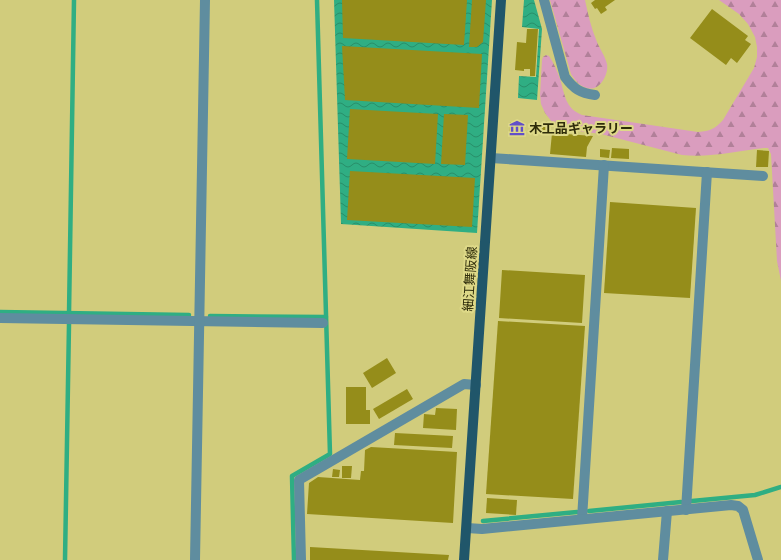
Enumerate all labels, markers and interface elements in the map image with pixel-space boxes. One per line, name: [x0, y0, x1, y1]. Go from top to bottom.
museum icon: 木工品ギャラリー: [508, 119, 526, 137]
place label: 木工品ギャラリー: [529, 121, 633, 136]
street label: 細江舞阪線: [460, 246, 480, 312]

